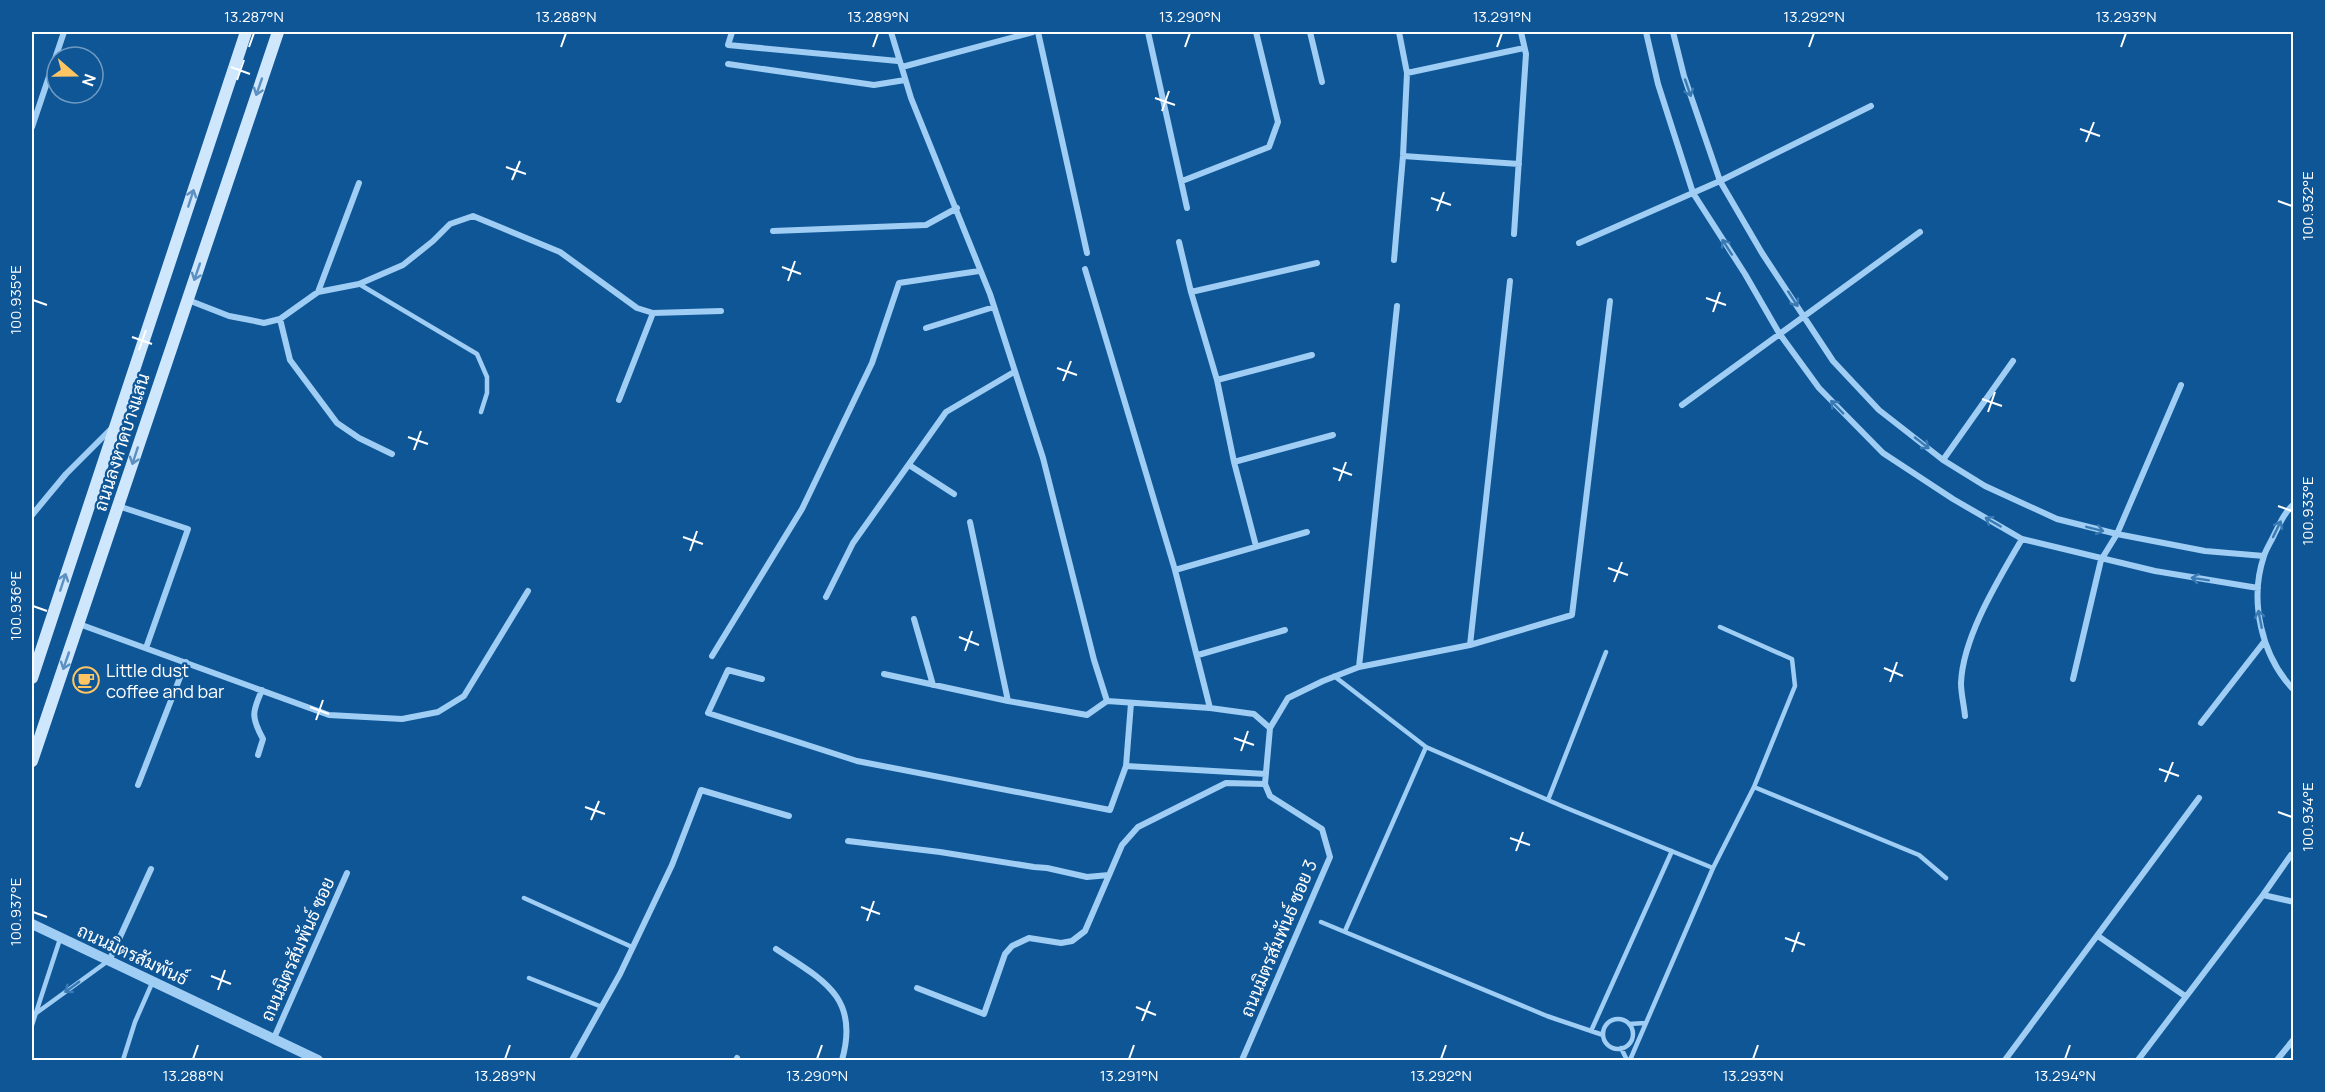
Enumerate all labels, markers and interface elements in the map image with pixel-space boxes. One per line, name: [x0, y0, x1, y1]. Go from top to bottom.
text: 13.287°N: [224, 6, 284, 27]
text: 13.288°N: [536, 6, 596, 27]
text: 13.289°N: [847, 6, 909, 27]
text: 13.290°N: [1159, 6, 1221, 27]
text: 13.291°N: [1473, 6, 1531, 27]
text: 13.292°N: [1783, 6, 1845, 27]
text: 13.293°N: [2095, 6, 2157, 27]
north arrow: [45, 45, 105, 105]
text: N: [77, 71, 101, 89]
one-way arrow: [253, 77, 264, 96]
one-way arrow: [1684, 78, 1695, 97]
text: 100.932°E: [2297, 171, 2318, 241]
one-way arrow: [186, 189, 197, 208]
one-way arrow: [1721, 239, 1733, 256]
one-way arrow: [190, 262, 201, 281]
text: 100.935°E: [5, 265, 26, 335]
one-way arrow: [1787, 290, 1799, 307]
street label: ถนนลงหาดบางแสน: [87, 370, 155, 514]
one-way arrow: [1830, 399, 1845, 414]
one-way arrow: [1913, 437, 1929, 449]
one-way arrow: [129, 447, 140, 466]
text: 100.933°E: [2297, 476, 2318, 546]
one-way arrow: [1985, 516, 2002, 528]
one-way arrow: [2272, 520, 2284, 538]
one-way arrow: [2085, 523, 2104, 535]
text: 100.936°E: [5, 571, 26, 641]
one-way arrow: [59, 573, 70, 592]
one-way arrow: [2191, 573, 2210, 584]
one-way arrow: [2254, 610, 2265, 630]
one-way arrow: [60, 651, 71, 670]
place label: Little dust coffee and bar: [106, 658, 225, 703]
cafe icon: Little dust coffee and bar: [71, 665, 101, 695]
text: 100.934°E: [2297, 782, 2318, 852]
street label: ถนนมิตรสัมพันธ์ ซอย 3: [1234, 856, 1322, 1020]
street label: ถนนมิตรสัมพันธ์ ซอย: [254, 873, 340, 1025]
text: 100.937°E: [5, 878, 26, 946]
street label: ถนนมิตรสัมพันธ์: [74, 918, 193, 990]
one-way arrow: [64, 981, 80, 993]
text: 13.288°N: [163, 1065, 223, 1086]
text: 13.289°N: [474, 1065, 536, 1086]
text: 13.290°N: [786, 1065, 848, 1086]
text: 13.291°N: [1100, 1065, 1158, 1086]
text: 13.292°N: [1410, 1065, 1472, 1086]
text: 13.293°N: [1722, 1065, 1784, 1086]
text: 13.294°N: [2034, 1065, 2096, 1086]

